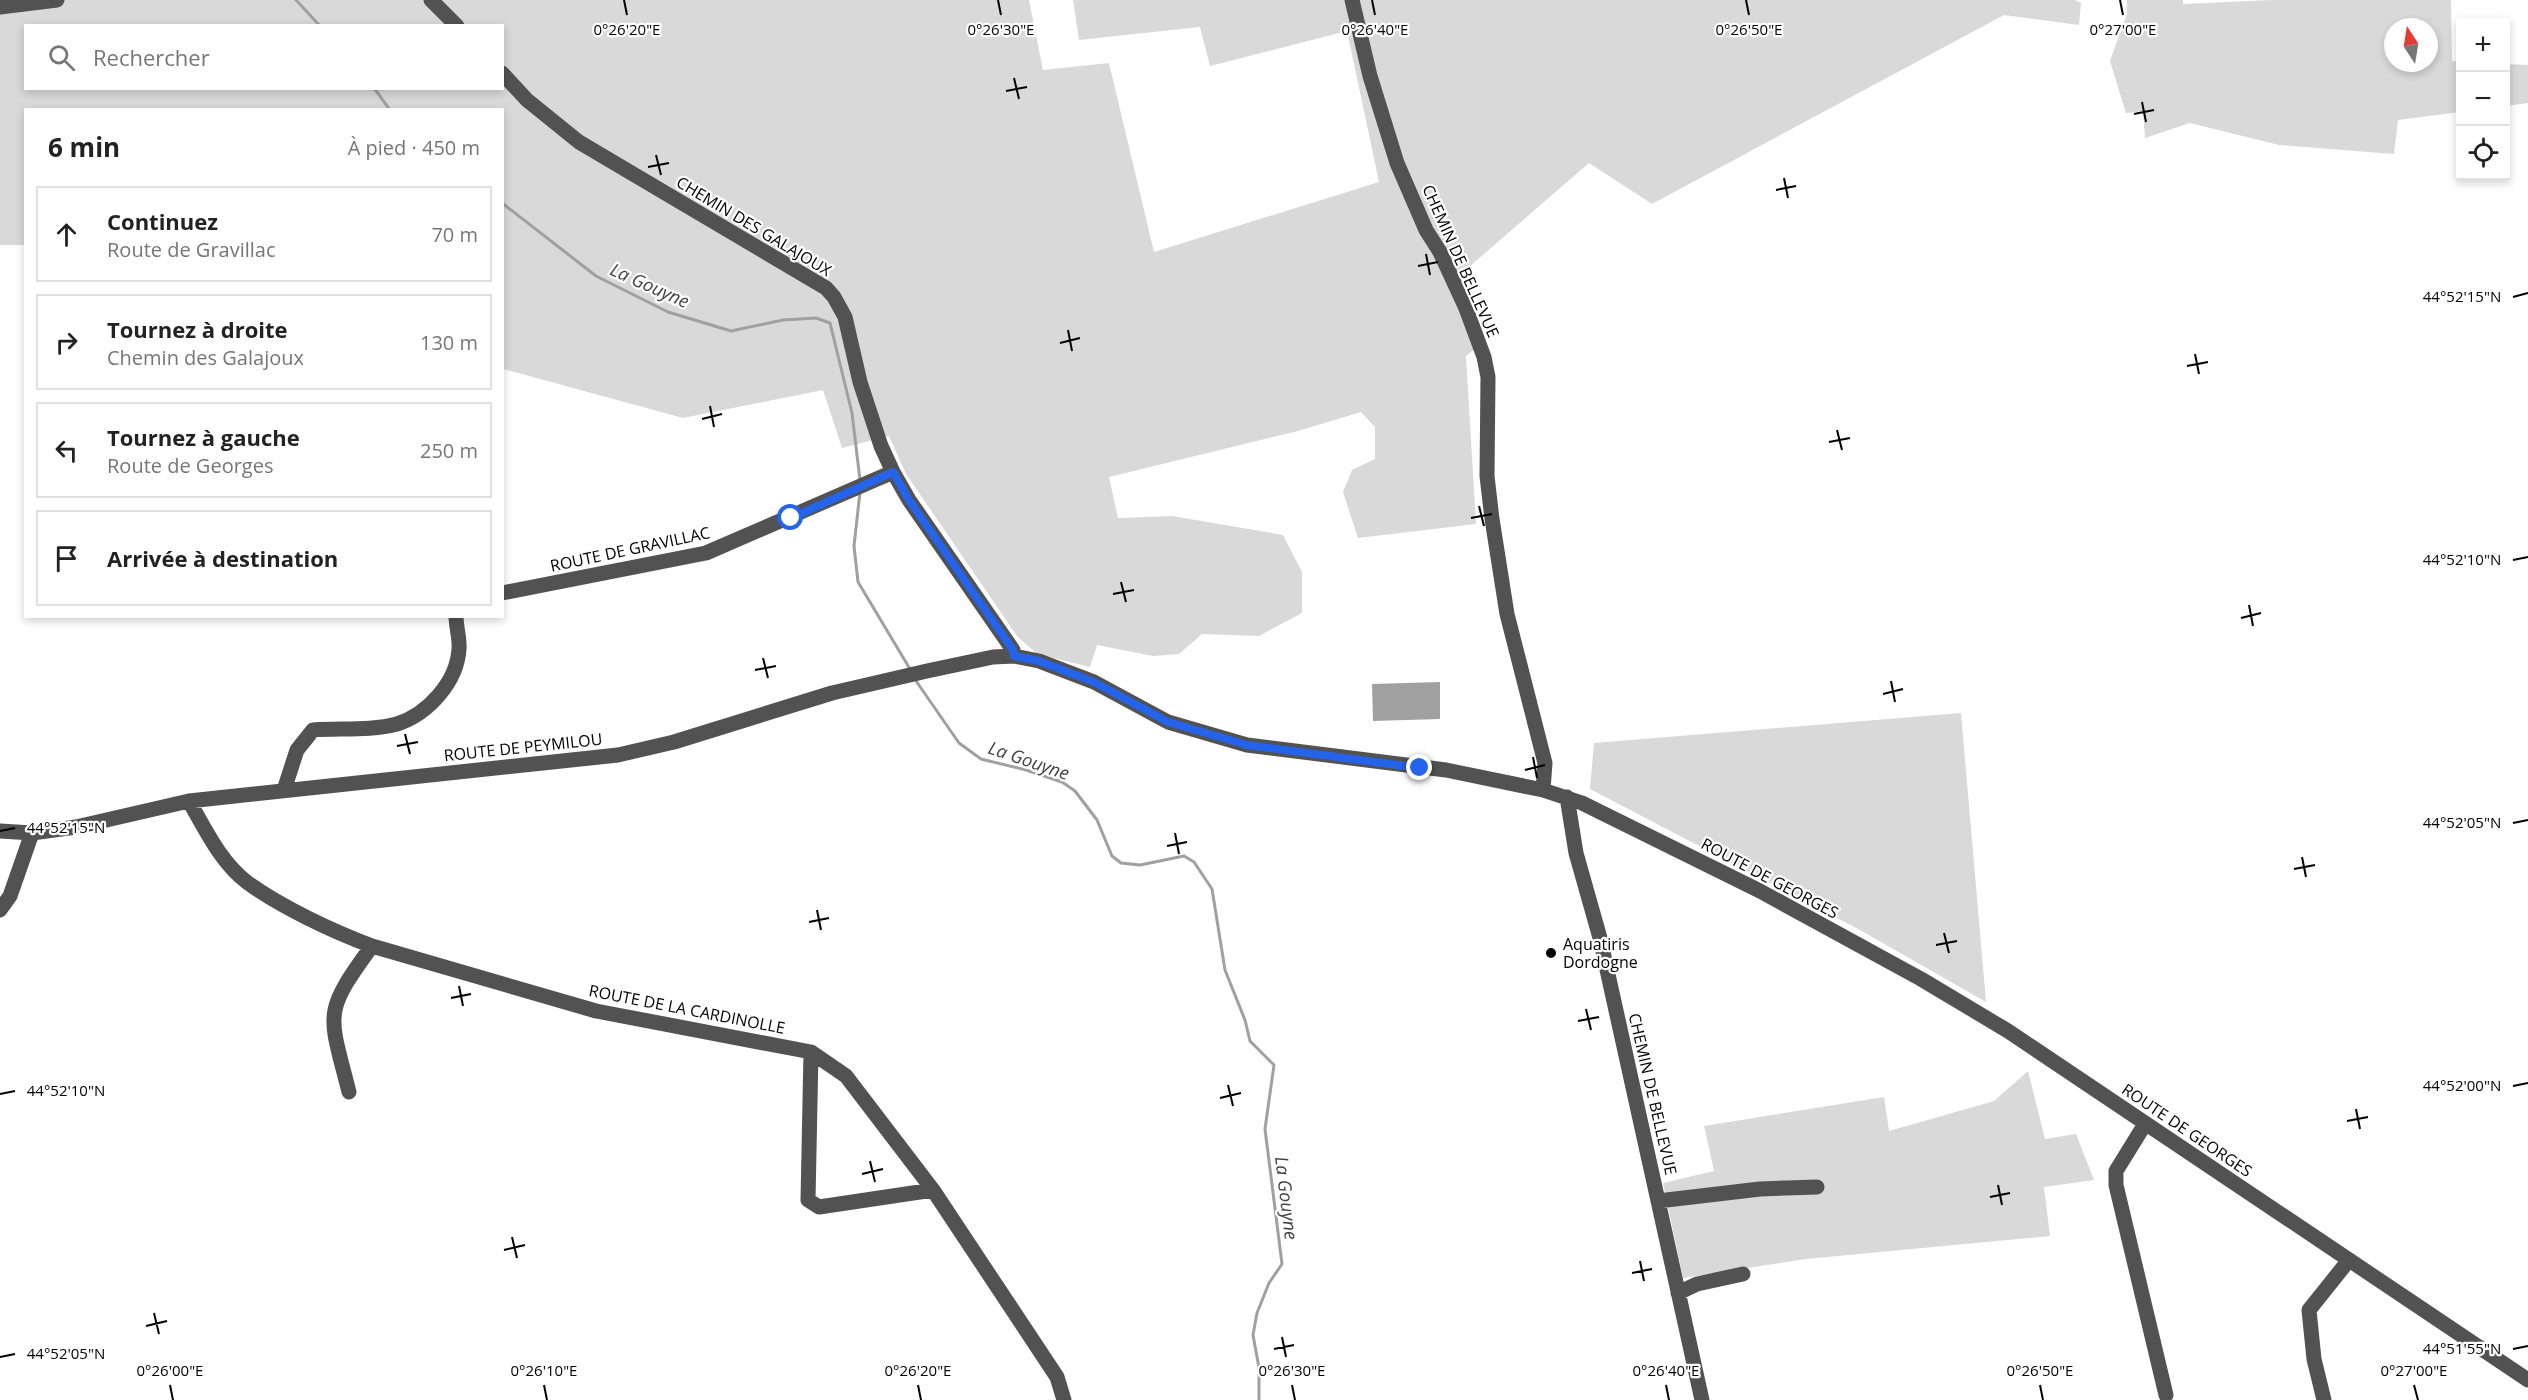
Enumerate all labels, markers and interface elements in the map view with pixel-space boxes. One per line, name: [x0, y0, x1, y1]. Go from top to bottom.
north arrow: [2384, 18, 2438, 72]
map controls: [2456, 18, 2510, 180]
button: +: [2456, 18, 2510, 72]
text: 0°26'20"E: [594, 19, 660, 39]
text: 0°26'30"E: [968, 19, 1034, 39]
text: 0°26'40"E: [1342, 19, 1408, 39]
text: 0°26'50"E: [1716, 19, 1782, 39]
text: 0°27'00"E: [2090, 19, 2156, 39]
search box: [24, 24, 504, 90]
icon: search: [45, 41, 78, 74]
text: Rechercher: [93, 42, 210, 72]
button: −: [2456, 72, 2510, 126]
button: locate: [2456, 126, 2510, 180]
text: 6 min: [48, 129, 120, 165]
text: À pied · 450 m: [348, 134, 480, 161]
street label: CHEMIN DES GALAJOUX: [672, 171, 836, 281]
street label: CHEMIN DE BELLEVUE: [1417, 181, 1505, 341]
text: Continuez: [107, 206, 218, 236]
icon: ahead: [50, 218, 83, 251]
text: 70 m: [431, 221, 478, 248]
text: Route de Gravillac: [107, 236, 276, 263]
water label: La Gouyne: [607, 257, 693, 313]
text: 44°52'15"N: [2423, 286, 2501, 306]
text: Tournez à droite: [107, 314, 288, 344]
icon: right: [50, 326, 83, 359]
text: 130 m: [420, 329, 478, 356]
text: Chemin des Galajoux: [107, 344, 304, 371]
text: Tournez à gauche: [107, 422, 300, 452]
icon: left: [50, 434, 83, 467]
text: 250 m: [420, 437, 478, 464]
text: Route de Georges: [107, 452, 273, 479]
route start: [777, 504, 803, 530]
street label: ROUTE DE GRAVILLAC: [548, 521, 712, 577]
icon: arrive: [50, 542, 83, 575]
text: Arrivée à destination: [107, 543, 338, 573]
text: 44°52'10"N: [2423, 549, 2501, 569]
street label: ROUTE DE PEYMILOU: [443, 728, 603, 766]
water label: La Gouyne: [985, 735, 1073, 785]
route end: [1406, 754, 1432, 780]
text: 44°52'05"N: [2423, 812, 2501, 832]
text: 44°52'15"N: [27, 817, 105, 837]
street label: ROUTE DE GEORGES: [1697, 832, 1843, 924]
place label: Aquatiris Dordogne: [1563, 933, 1638, 973]
marker: Aquatiris Dordogne: [1544, 946, 1558, 960]
street label: ROUTE DE LA CARDINOLLE: [587, 979, 787, 1039]
street label: CHEMIN DE BELLEVUE: [1624, 1011, 1682, 1177]
text: 44°52'00"N: [2423, 1075, 2501, 1095]
street label: ROUTE DE GEORGES: [2118, 1078, 2257, 1182]
text: 44°52'10"N: [27, 1080, 105, 1100]
water label: La Gouyne: [1270, 1155, 1304, 1241]
text: 44°51'55"N: [2423, 1338, 2501, 1358]
text: 44°52'05"N: [27, 1343, 105, 1363]
text: 0°26'00"E: [137, 1360, 203, 1380]
text: 0°26'10"E: [511, 1360, 577, 1380]
text: 0°26'20"E: [885, 1360, 951, 1380]
text: 0°26'30"E: [1259, 1360, 1325, 1380]
text: 0°26'40"E: [1633, 1360, 1699, 1380]
text: 0°26'50"E: [2007, 1360, 2073, 1380]
text: 0°27'00"E: [2381, 1360, 2447, 1380]

